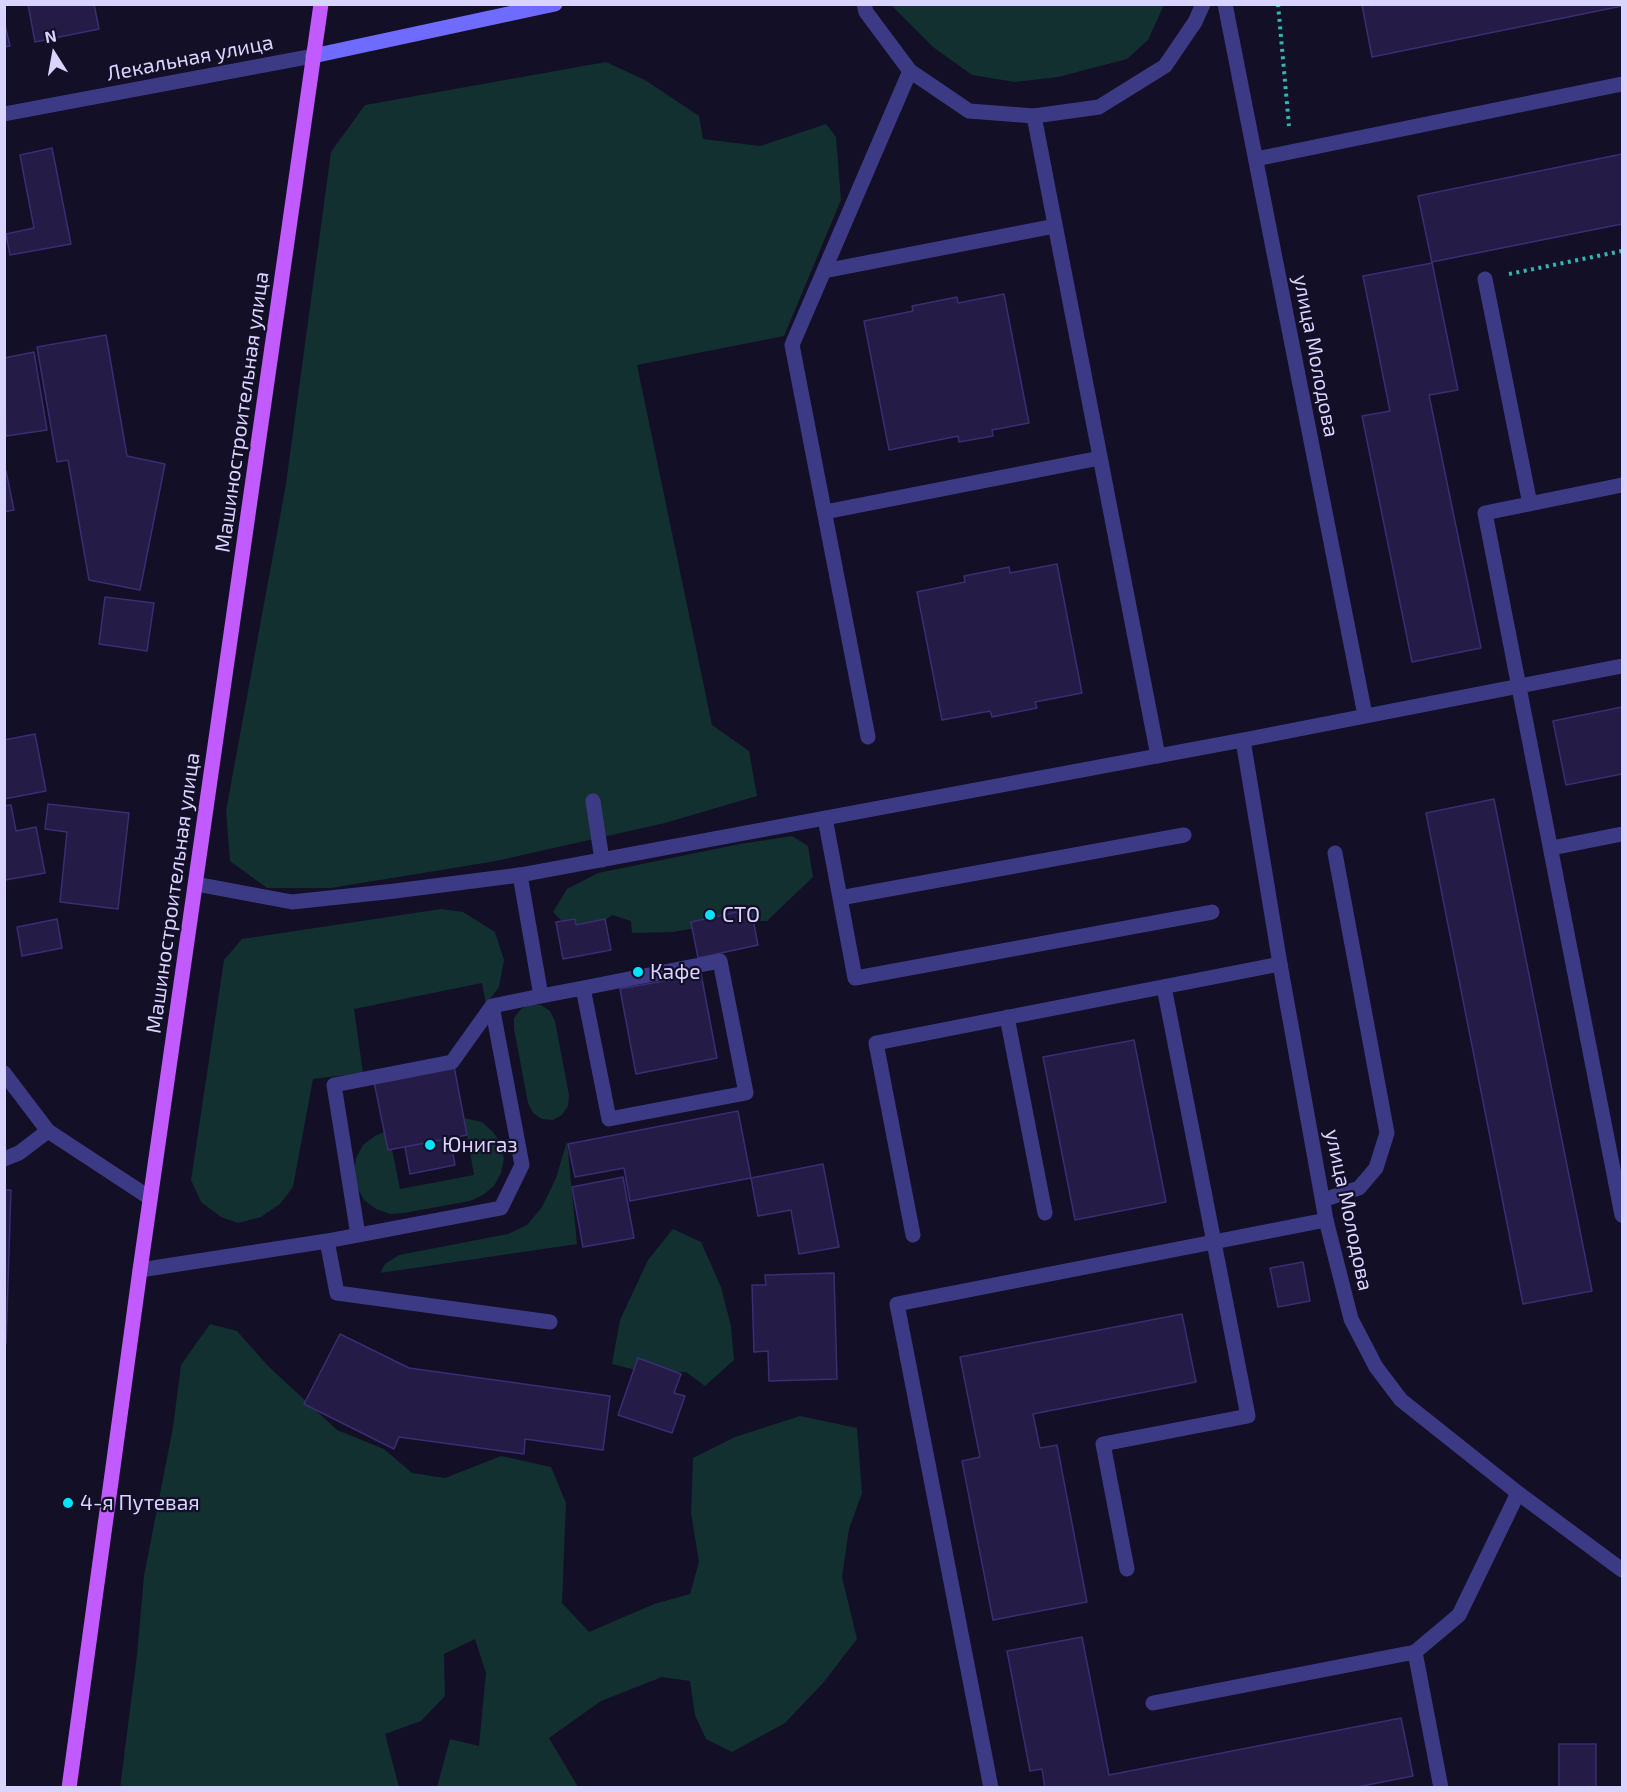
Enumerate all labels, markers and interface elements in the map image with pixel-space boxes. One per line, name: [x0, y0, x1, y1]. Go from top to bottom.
north arrow: [24, 24, 84, 84]
text: N: [43, 25, 58, 46]
street label: Лекальная улица: [105, 30, 275, 86]
street label: Машиностроительная улица: [210, 270, 274, 554]
street label: улица Молодова: [1288, 273, 1344, 439]
street label: Машиностроительная улица: [141, 751, 205, 1035]
place label: СТО: [722, 902, 760, 928]
marker: СТО: [703, 908, 717, 922]
place label: Кафе: [650, 959, 701, 985]
marker: Кафе: [631, 965, 645, 979]
street label: улица Молодова: [1320, 1127, 1378, 1293]
place label: Юнигаз: [442, 1132, 518, 1158]
marker: Юнигаз: [423, 1138, 437, 1152]
place label: 4-я Путевая: [80, 1490, 200, 1516]
marker: 4-я Путевая: [61, 1496, 75, 1510]

